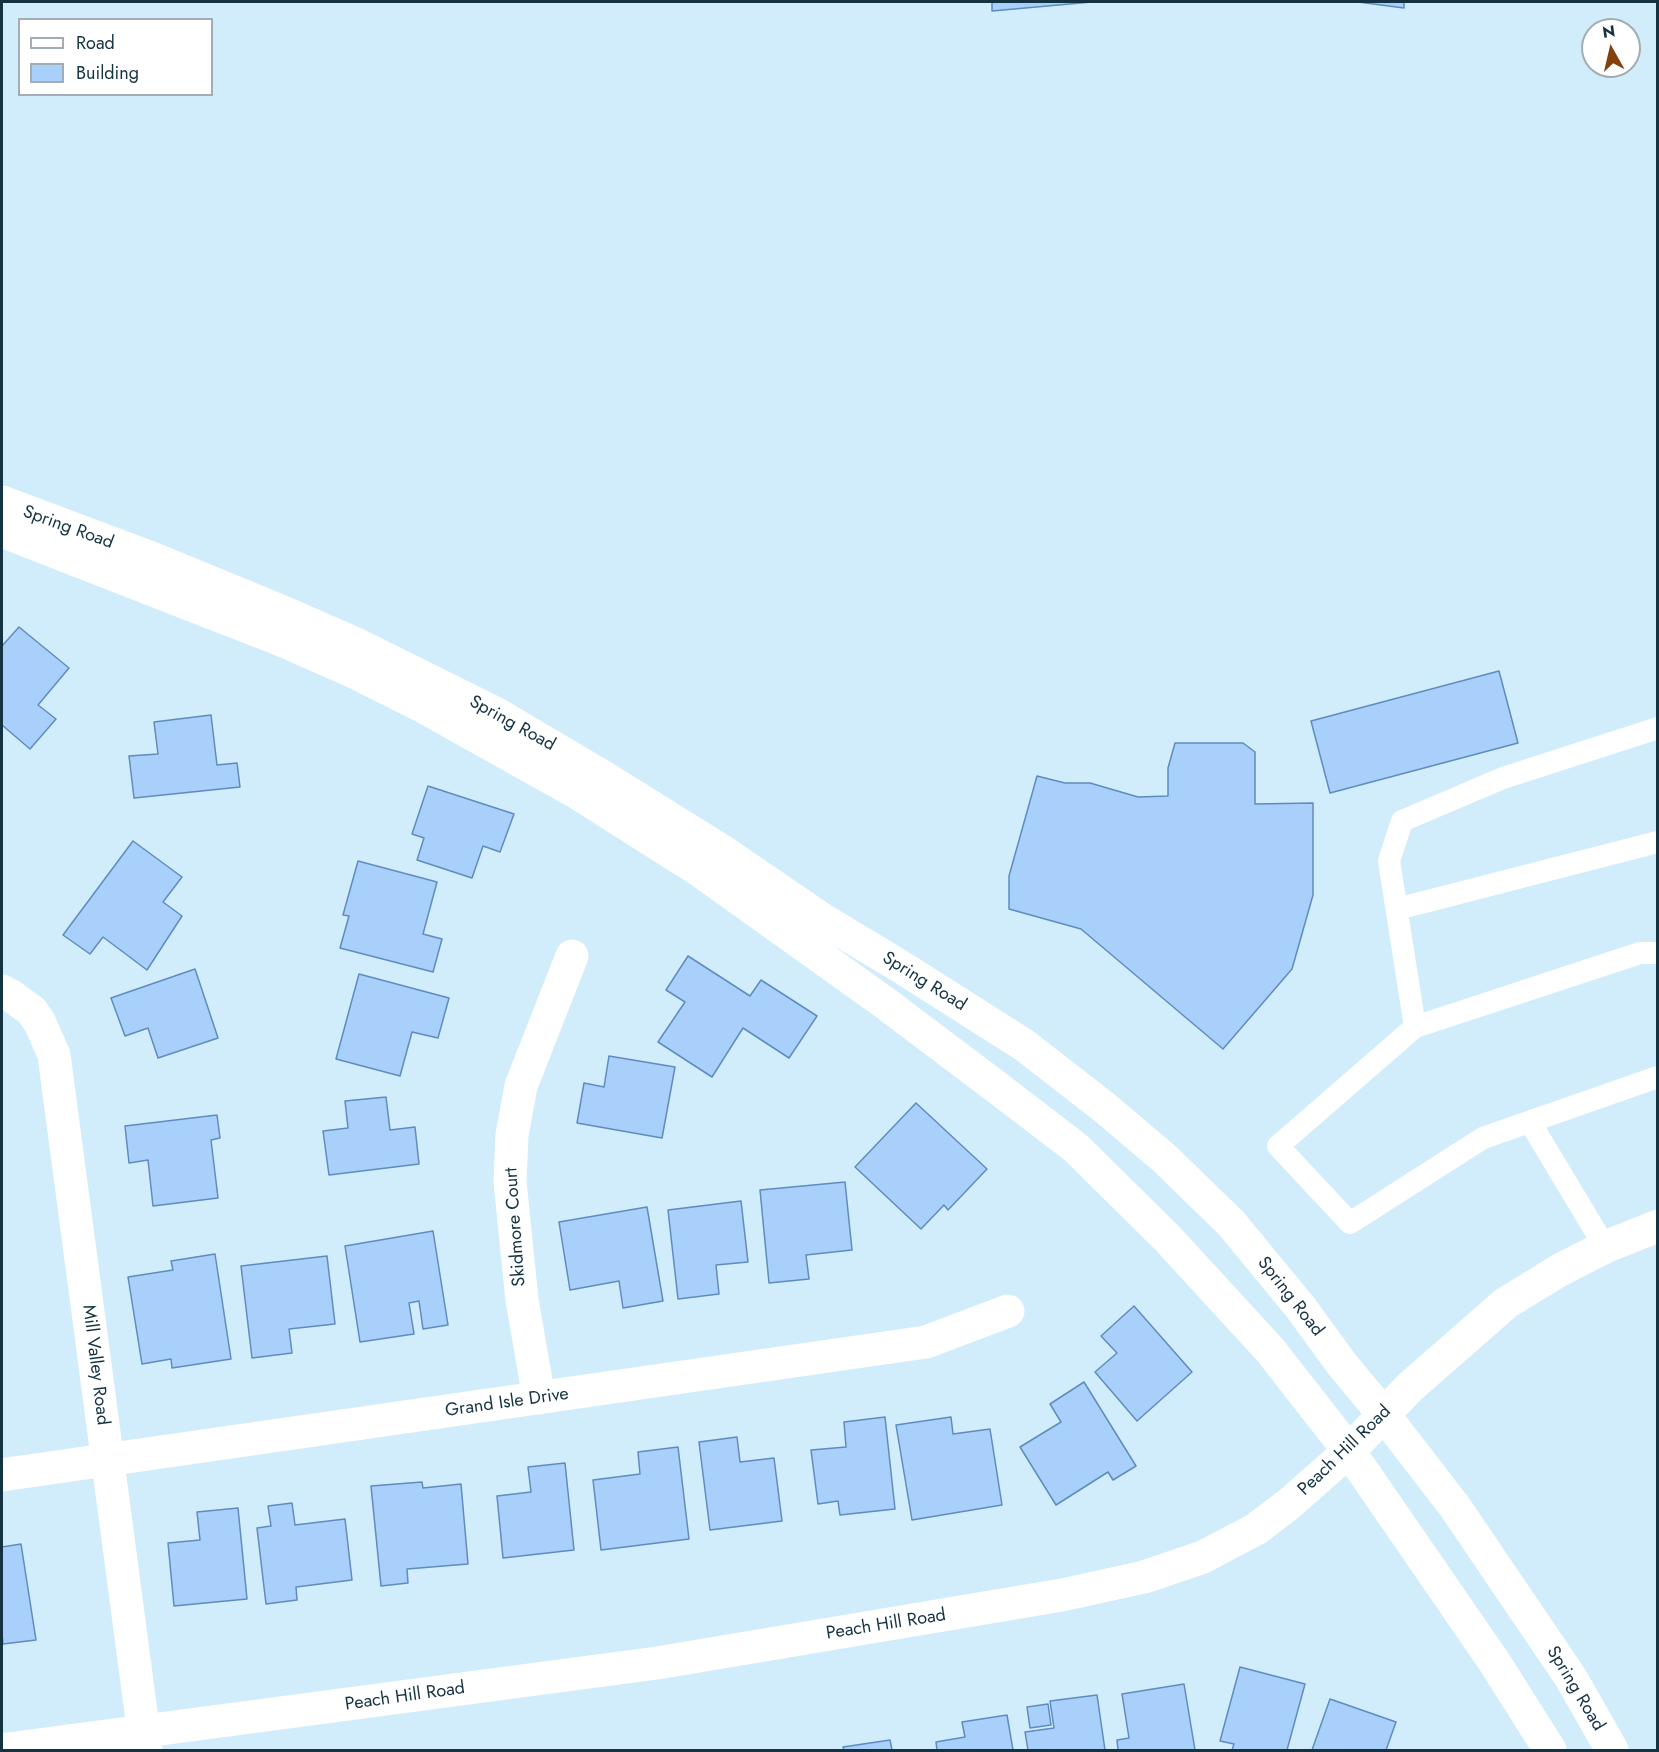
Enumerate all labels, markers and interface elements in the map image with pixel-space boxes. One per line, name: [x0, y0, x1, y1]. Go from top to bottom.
legend: [18, 18, 213, 96]
north arrow: [1581, 18, 1641, 78]
text: N: [1601, 19, 1617, 44]
text: Road: [76, 30, 115, 56]
text: Building: [76, 60, 139, 86]
street label: Spring Road: [20, 502, 116, 554]
street label: Spring Road: [465, 692, 559, 756]
street label: Spring Road: [878, 948, 970, 1016]
street label: Skidmore Court: [501, 1167, 531, 1287]
street label: Spring Road: [1252, 1253, 1328, 1341]
street label: Mill Valley Road: [77, 1304, 113, 1426]
street label: Grand Isle Drive: [444, 1384, 570, 1422]
street label: Peach Hill Road: [1294, 1401, 1396, 1501]
street label: Peach Hill Road: [825, 1605, 947, 1645]
street label: Spring Road: [1541, 1643, 1609, 1735]
street label: Peach Hill Road: [344, 1678, 466, 1716]

